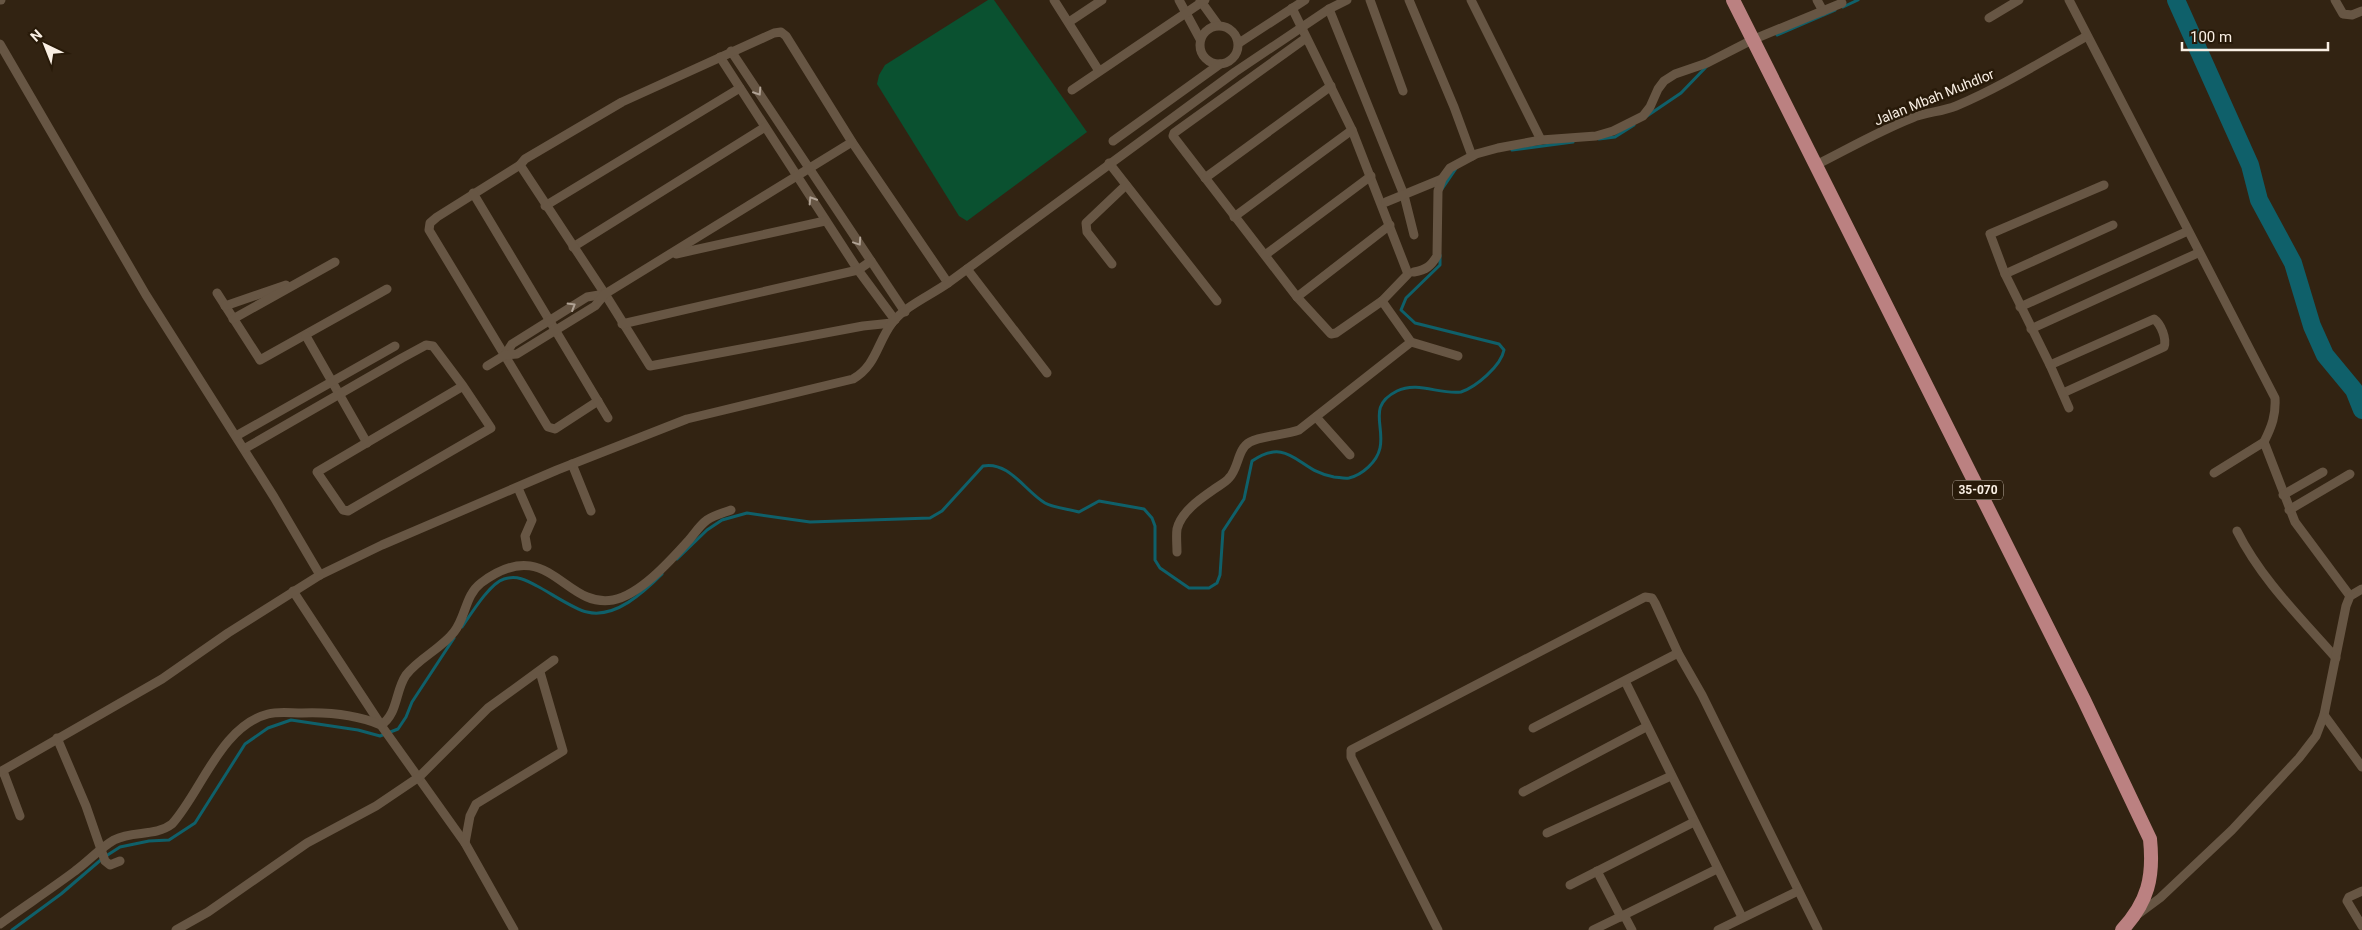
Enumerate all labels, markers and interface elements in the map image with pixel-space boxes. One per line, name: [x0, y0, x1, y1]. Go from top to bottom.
north arrow: [20, 20, 70, 70]
scale bar: [2182, 20, 2328, 52]
text: N: [27, 26, 45, 45]
text: 100 m: [2190, 28, 2232, 46]
street label: Jalan Mbah Muhdlor: [1872, 65, 1997, 128]
one-way arrow: [752, 86, 761, 95]
one-way arrow: [809, 196, 818, 206]
one-way arrow: [852, 236, 861, 245]
one-way arrow: [567, 303, 576, 313]
road number: 35-070: [1953, 480, 2003, 500]

